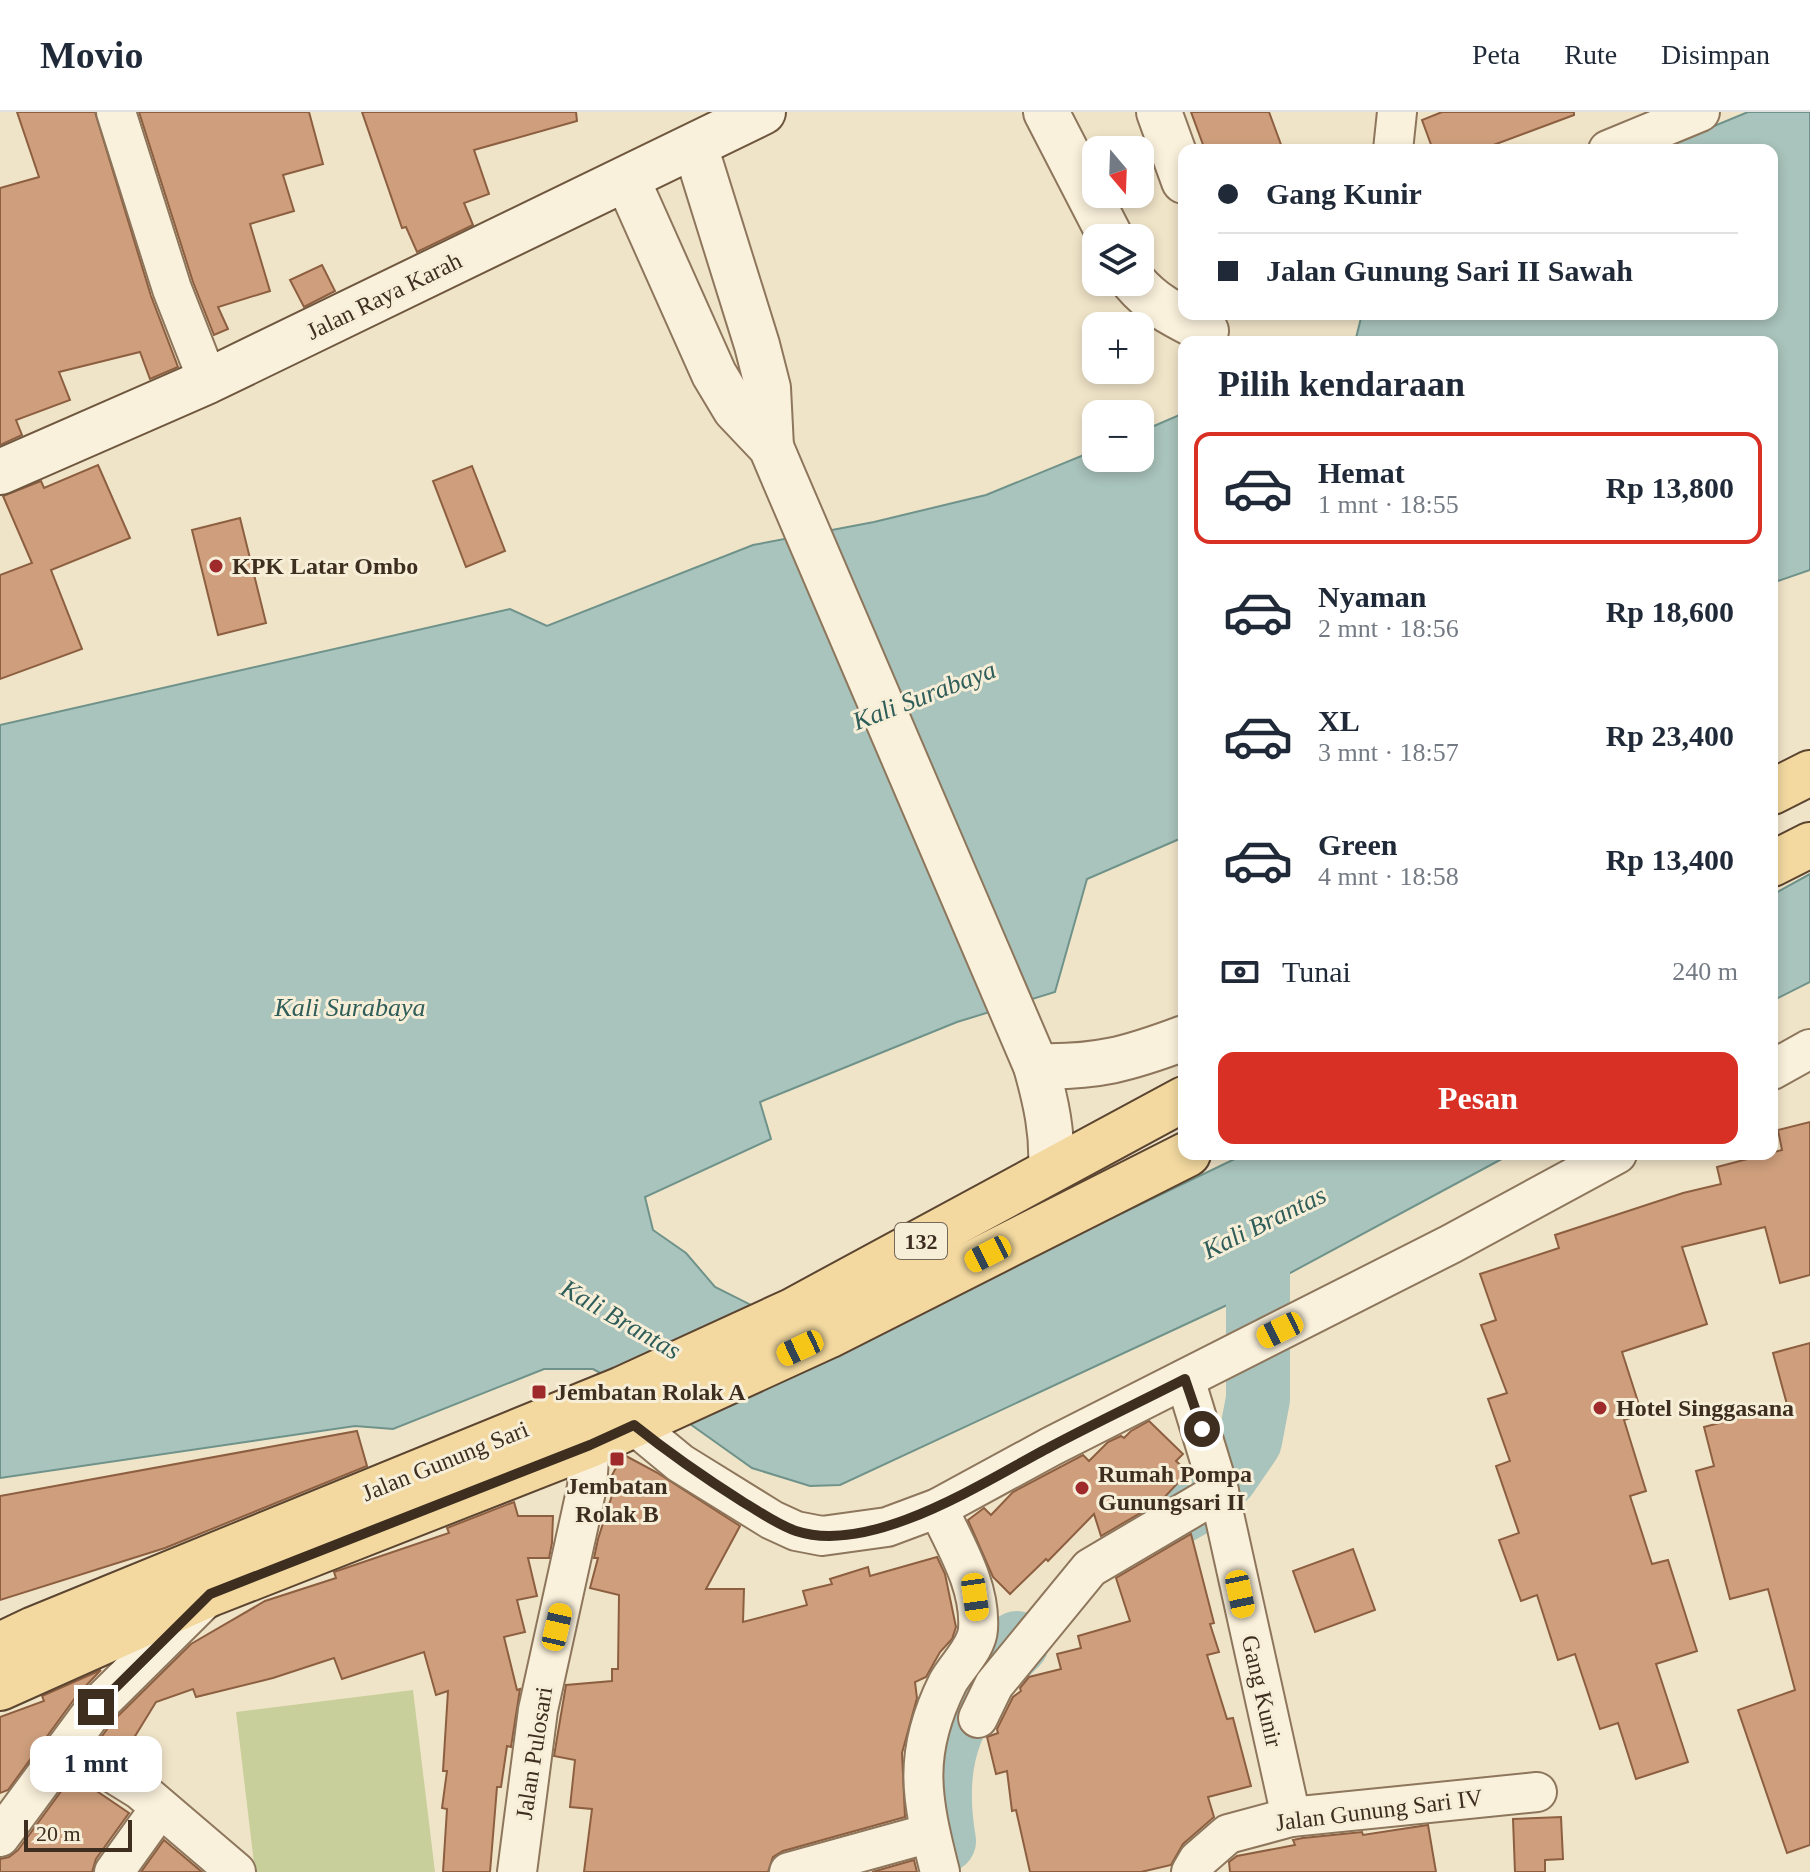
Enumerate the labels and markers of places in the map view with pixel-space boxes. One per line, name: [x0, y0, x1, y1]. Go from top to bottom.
place label: KPK Latar Ombo: [232, 553, 418, 579]
marker: KPK Latar Ombo: [207, 557, 225, 575]
place label: Jembatan Rolak A: [555, 1379, 746, 1405]
marker: Jembatan Rolak A: [530, 1383, 548, 1401]
place label: Hotel Singgasana: [1616, 1395, 1794, 1421]
marker: Hotel Singgasana: [1591, 1399, 1609, 1417]
marker: Jembatan Rolak B: [608, 1450, 626, 1468]
place label: Rumah Pompa Gunungsari II: [1098, 1461, 1252, 1515]
place label: Jembatan Rolak B: [566, 1473, 668, 1527]
marker: Rumah Pompa Gunungsari II: [1073, 1479, 1091, 1497]

